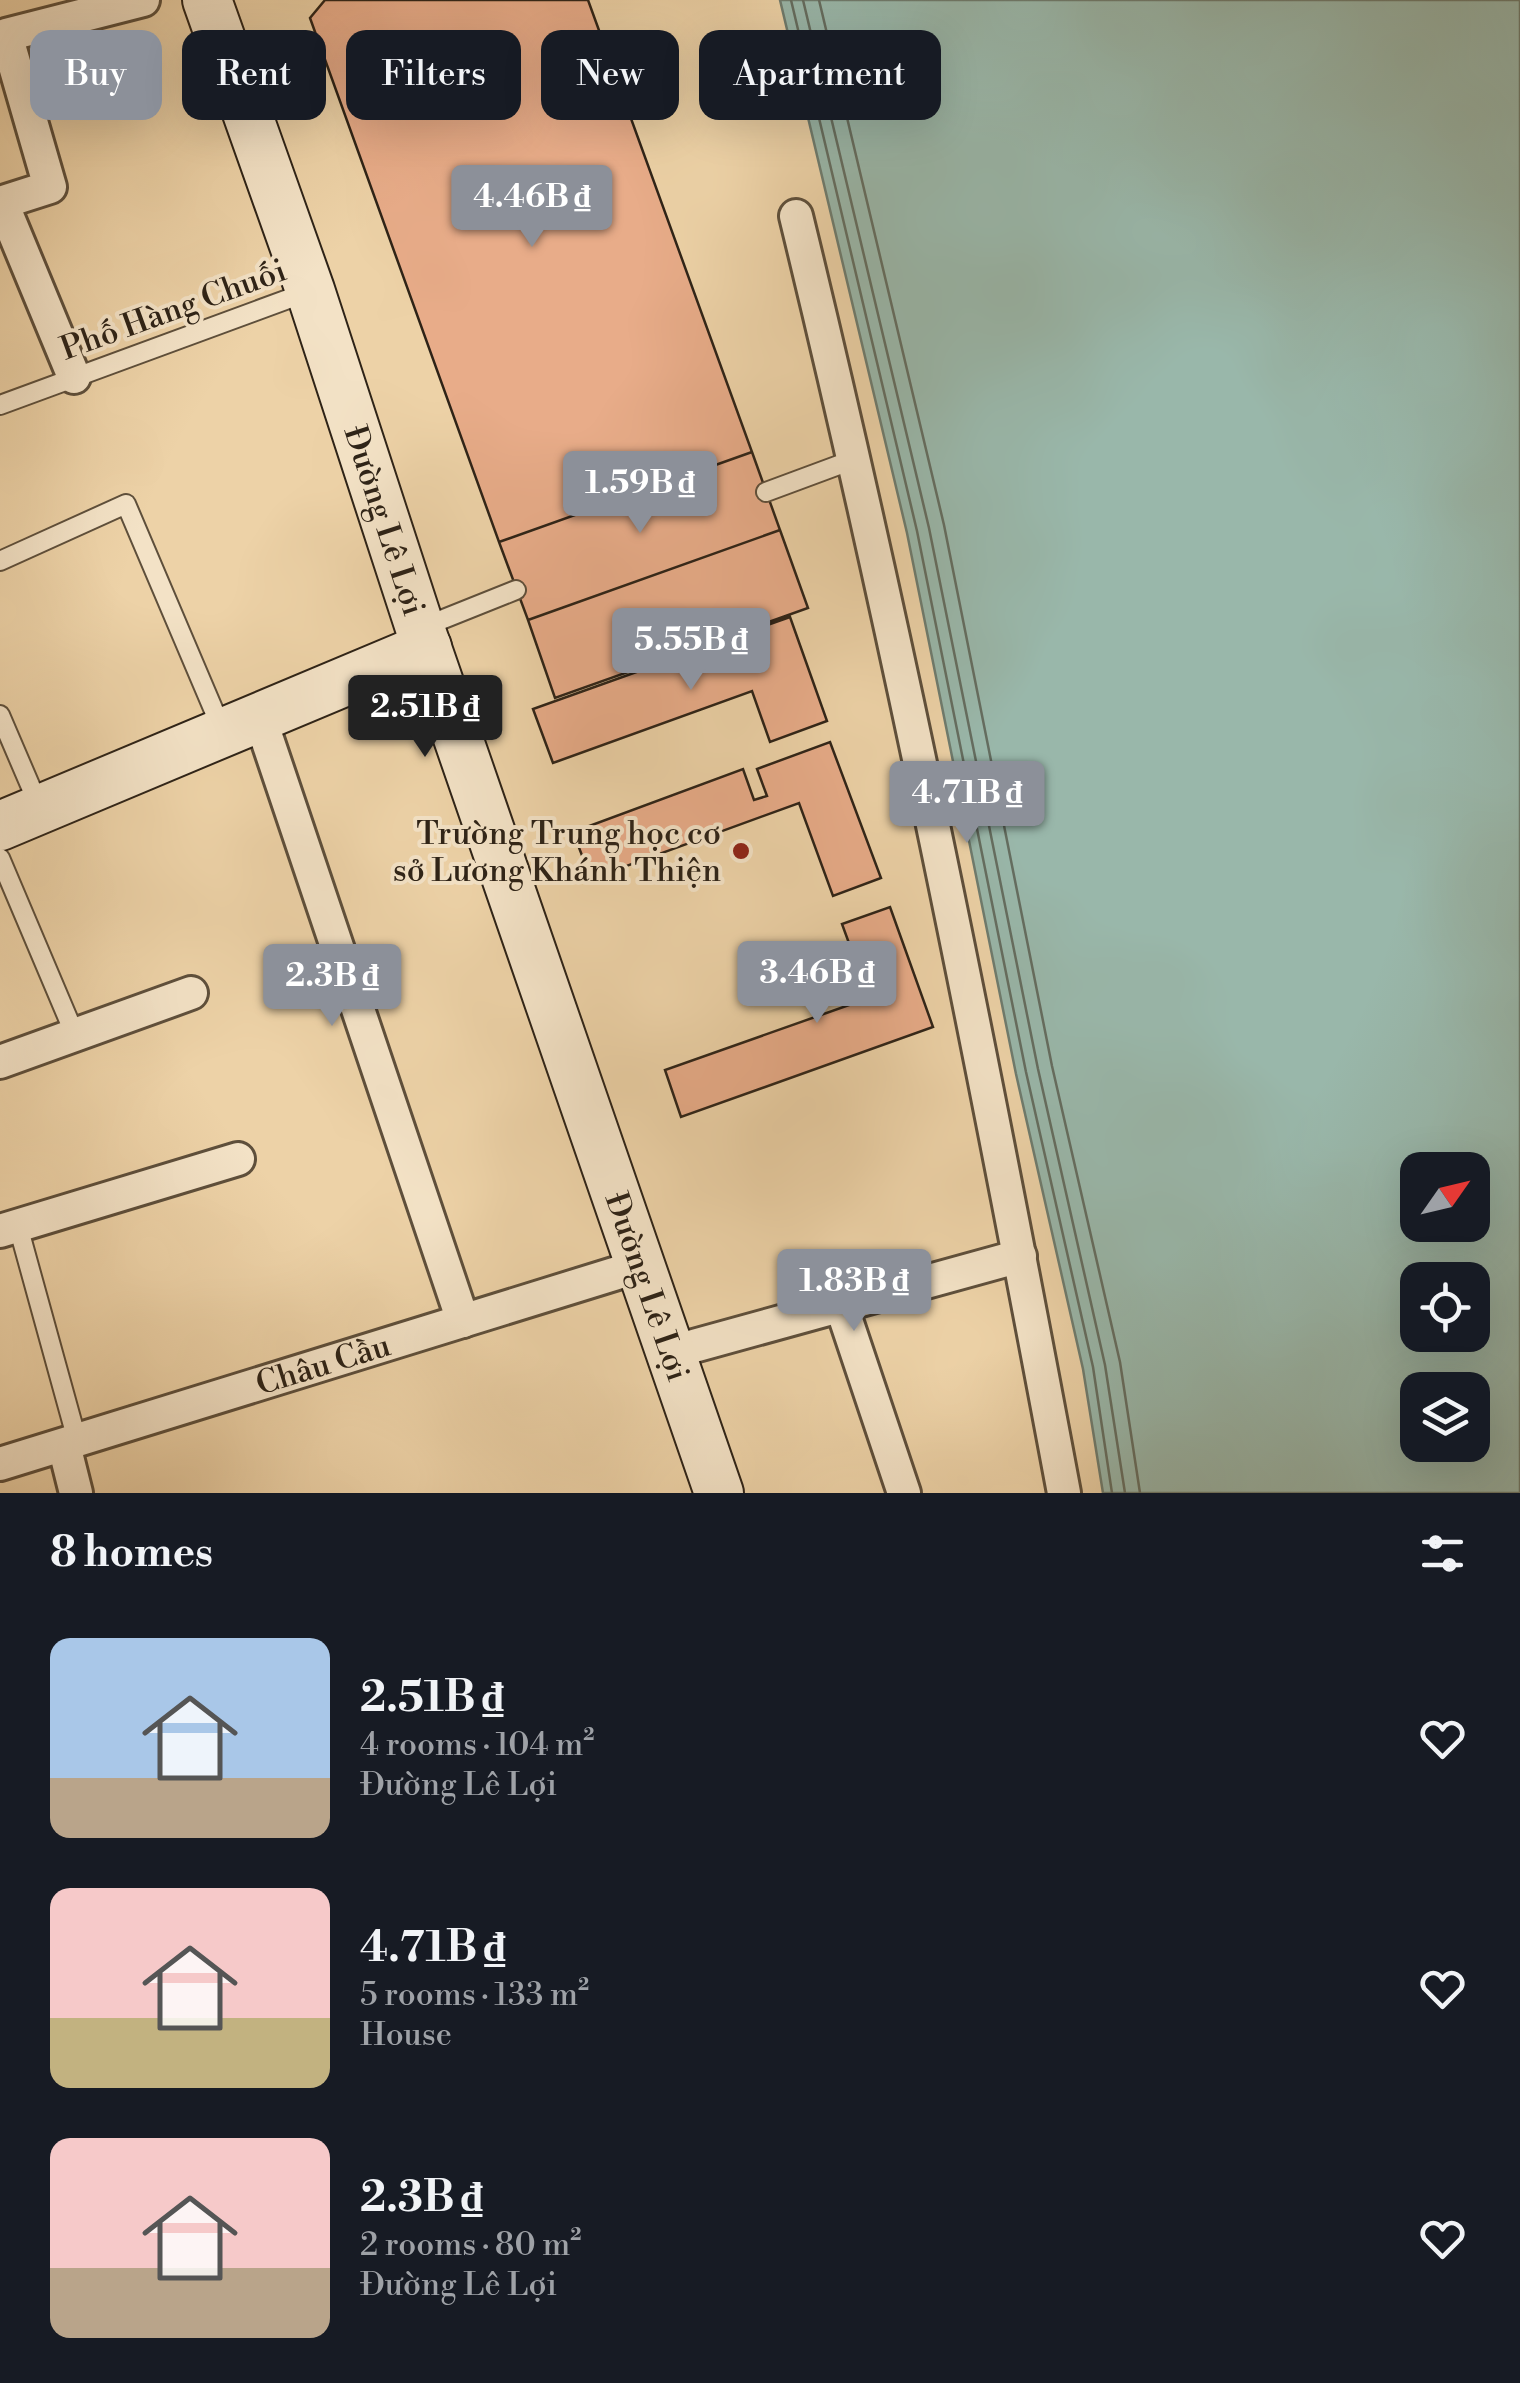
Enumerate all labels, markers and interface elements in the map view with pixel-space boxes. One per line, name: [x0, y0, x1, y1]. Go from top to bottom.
chip: Buy: [30, 30, 162, 120]
chip: Rent: [182, 30, 326, 120]
chip: Filters: [346, 30, 521, 120]
chip: New: [541, 30, 679, 120]
chip: Apartment: [699, 30, 941, 120]
pin: 4.46B ₫: [440, 165, 624, 250]
text: 4.46B ₫: [473, 177, 591, 217]
street label: Phố Hàng Chuối: [55, 251, 292, 369]
street label: Đường Lê Lợi: [335, 421, 434, 621]
pin: 1.59B ₫: [548, 451, 732, 536]
text: 1.59B ₫: [585, 463, 695, 503]
pin: 5.55B ₫: [599, 608, 783, 693]
text: 5.55B ₫: [634, 620, 748, 660]
pin: 2.51B ₫: [333, 675, 517, 760]
text: 2.51B ₫: [370, 687, 480, 727]
pin: 4.71B ₫: [875, 761, 1059, 846]
text: 4.71B ₫: [912, 773, 1022, 813]
place label: Trường Trung học cơ sở Lương Khánh Thiện: [393, 814, 721, 891]
marker: Trường Trung học cơ sở Lương Khánh Thiện: [730, 840, 752, 862]
pin: 3.46B ₫: [725, 941, 909, 1026]
pin: 2.3B ₫: [251, 944, 413, 1029]
text: 3.46B ₫: [759, 953, 875, 993]
text: 2.3B ₫: [285, 956, 379, 996]
north arrow: [1400, 1152, 1490, 1242]
map controls: [1400, 1152, 1490, 1462]
street label: Đường Lê Lợi: [596, 1187, 698, 1387]
pin: 1.83B ₫: [762, 1249, 946, 1334]
text: 1.83B ₫: [799, 1261, 909, 1301]
button: locate: [1400, 1262, 1490, 1352]
street label: Châu Cầu: [251, 1325, 395, 1405]
button: layers: [1400, 1372, 1490, 1462]
icon: filters: [1415, 1526, 1470, 1581]
text: 8 homes: [50, 1527, 213, 1580]
text: 2.51B ₫: [360, 1672, 504, 1725]
icon: home: [130, 1678, 250, 1798]
icon: heart: [1415, 1711, 1470, 1766]
text: 4 rooms · 104 m²: [360, 1725, 594, 1765]
text: Đường Lê Lợi: [360, 1765, 557, 1805]
text: 4.71B ₫: [360, 1922, 506, 1975]
icon: home: [130, 1928, 250, 2048]
icon: heart: [1415, 1961, 1470, 2016]
text: 5 rooms · 133 m²: [360, 1975, 589, 2015]
text: House: [360, 2015, 452, 2055]
text: 2.3B ₫: [360, 2172, 483, 2225]
icon: home: [130, 2178, 250, 2298]
icon: heart: [1415, 2211, 1470, 2266]
text: 2 rooms · 80 m²: [360, 2225, 581, 2265]
text: Đường Lê Lợi: [360, 2265, 557, 2305]

